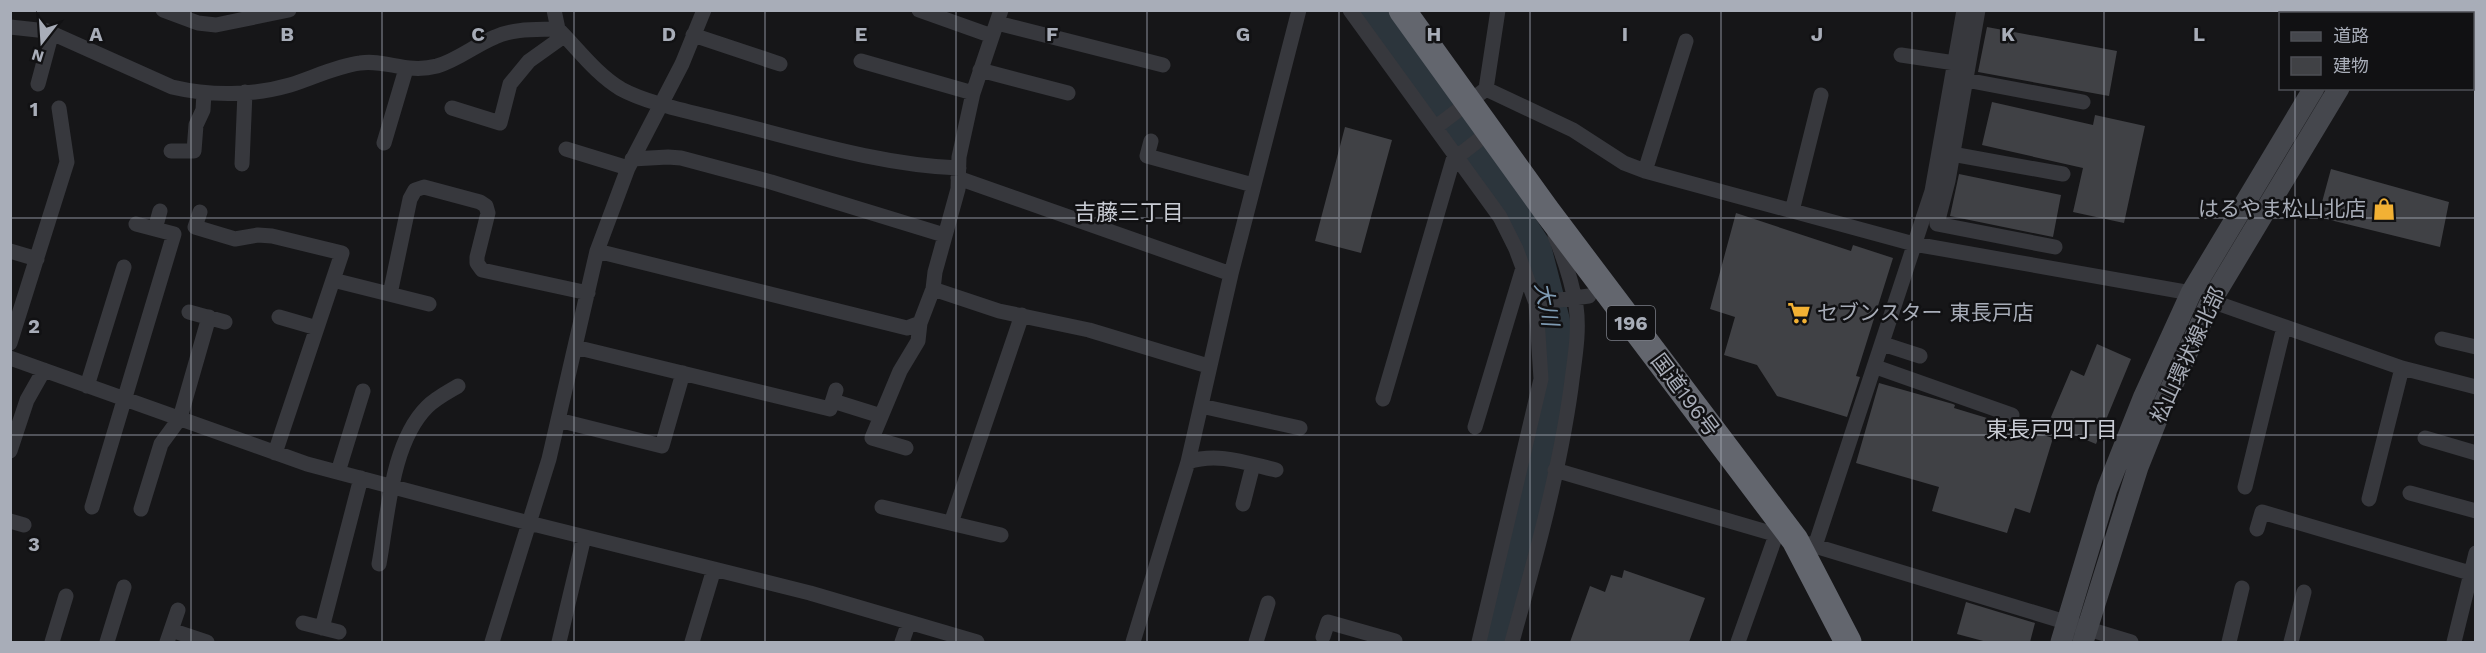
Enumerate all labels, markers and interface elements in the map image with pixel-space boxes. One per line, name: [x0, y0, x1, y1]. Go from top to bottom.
north arrow: [12, 12, 72, 72]
legend: [2279, 12, 2474, 90]
text: A: [89, 22, 103, 46]
text: B: [280, 22, 294, 46]
text: C: [471, 22, 485, 46]
text: D: [662, 22, 676, 46]
text: E: [855, 22, 867, 46]
text: F: [1046, 22, 1058, 46]
text: G: [1236, 22, 1250, 46]
text: H: [1427, 22, 1441, 46]
text: I: [1622, 22, 1628, 46]
text: J: [1811, 22, 1823, 46]
text: K: [2001, 22, 2015, 46]
text: L: [2193, 22, 2205, 46]
text: 道路: [2333, 25, 2369, 46]
text: N: [29, 45, 46, 67]
text: 建物: [2333, 55, 2369, 76]
text: 1: [30, 97, 38, 121]
place label: はるやま松山北店: [2198, 196, 2366, 221]
shop icon: はるやま松山北店: [2371, 196, 2397, 222]
district label: 吉藤三丁目: [1074, 200, 1184, 225]
water label: 大川: [1530, 280, 1563, 330]
street label: 松山環状線北部: [2145, 283, 2230, 427]
supermarket icon: セブンスター 東長戸店: [1786, 300, 1812, 326]
place label: セブンスター 東長戸店: [1817, 300, 2034, 325]
road number: 196: [1607, 306, 1655, 340]
text: 2: [28, 314, 40, 338]
street label: 国道196号: [1646, 348, 1725, 441]
district label: 東長戸四丁目: [1986, 417, 2118, 442]
text: 3: [28, 532, 40, 556]

